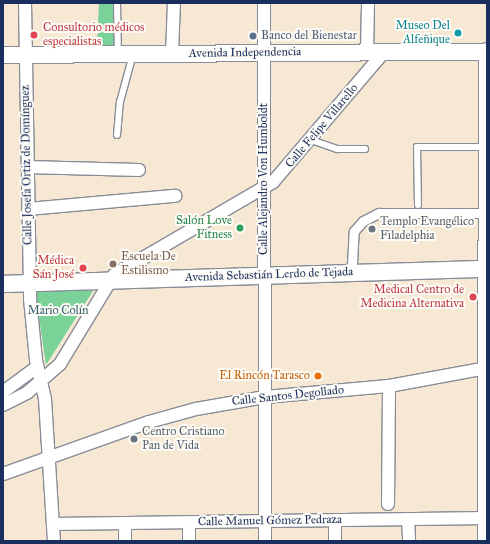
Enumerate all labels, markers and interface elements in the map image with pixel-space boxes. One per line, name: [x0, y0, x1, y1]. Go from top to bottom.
place label: Museo Del Alfeñique: [396, 19, 450, 47]
place label: Consultorio médicos especialistas: [43, 21, 144, 49]
marker: Museo Del Alfeñique: [453, 28, 463, 38]
marker: Consultorio médicos especialistas: [28, 29, 40, 41]
place label: Banco del Bienestar: [261, 29, 357, 43]
marker: Banco del Bienestar: [248, 31, 258, 41]
street label: Avenida Independencia: [189, 45, 301, 61]
street label: Calle Felipe Villarello: [283, 81, 361, 171]
street label: Calle Josefa Ortiz de Domínguez: [18, 85, 36, 245]
street label: Calle Alejandro Von Humboldt: [257, 103, 271, 255]
place label: Salón Love Fitness: [176, 214, 232, 242]
place label: Templo Evangélico Filadelphia: [380, 215, 474, 243]
marker: Salón Love Fitness: [235, 223, 245, 233]
marker: Templo Evangélico Filadelphia: [367, 224, 377, 234]
place label: Escuela De Estilismo: [121, 250, 176, 278]
place label: Médica Sán José: [33, 254, 74, 282]
marker: Escuela De Estilismo: [108, 259, 118, 269]
marker: Médica Sán José: [77, 262, 89, 274]
street label: Avenida Sebastián Lerdo de Tejada: [185, 265, 353, 285]
place label: Medical Centro de Medicina Alternativa: [360, 283, 464, 311]
marker: Medical Centro de Medicina Alternativa: [467, 291, 479, 303]
park label: Mario Colín: [27, 304, 89, 318]
place label: El Rincón Tarasco: [219, 369, 310, 383]
marker: El Rincón Tarasco: [313, 371, 323, 381]
street label: Calle Santos Degollado: [231, 383, 345, 409]
place label: Centro Cristiano Pan de Vida: [142, 425, 225, 453]
marker: Centro Cristiano Pan de Vida: [129, 434, 139, 444]
street label: Calle Manuel Gómez Pedraza: [198, 513, 342, 529]

